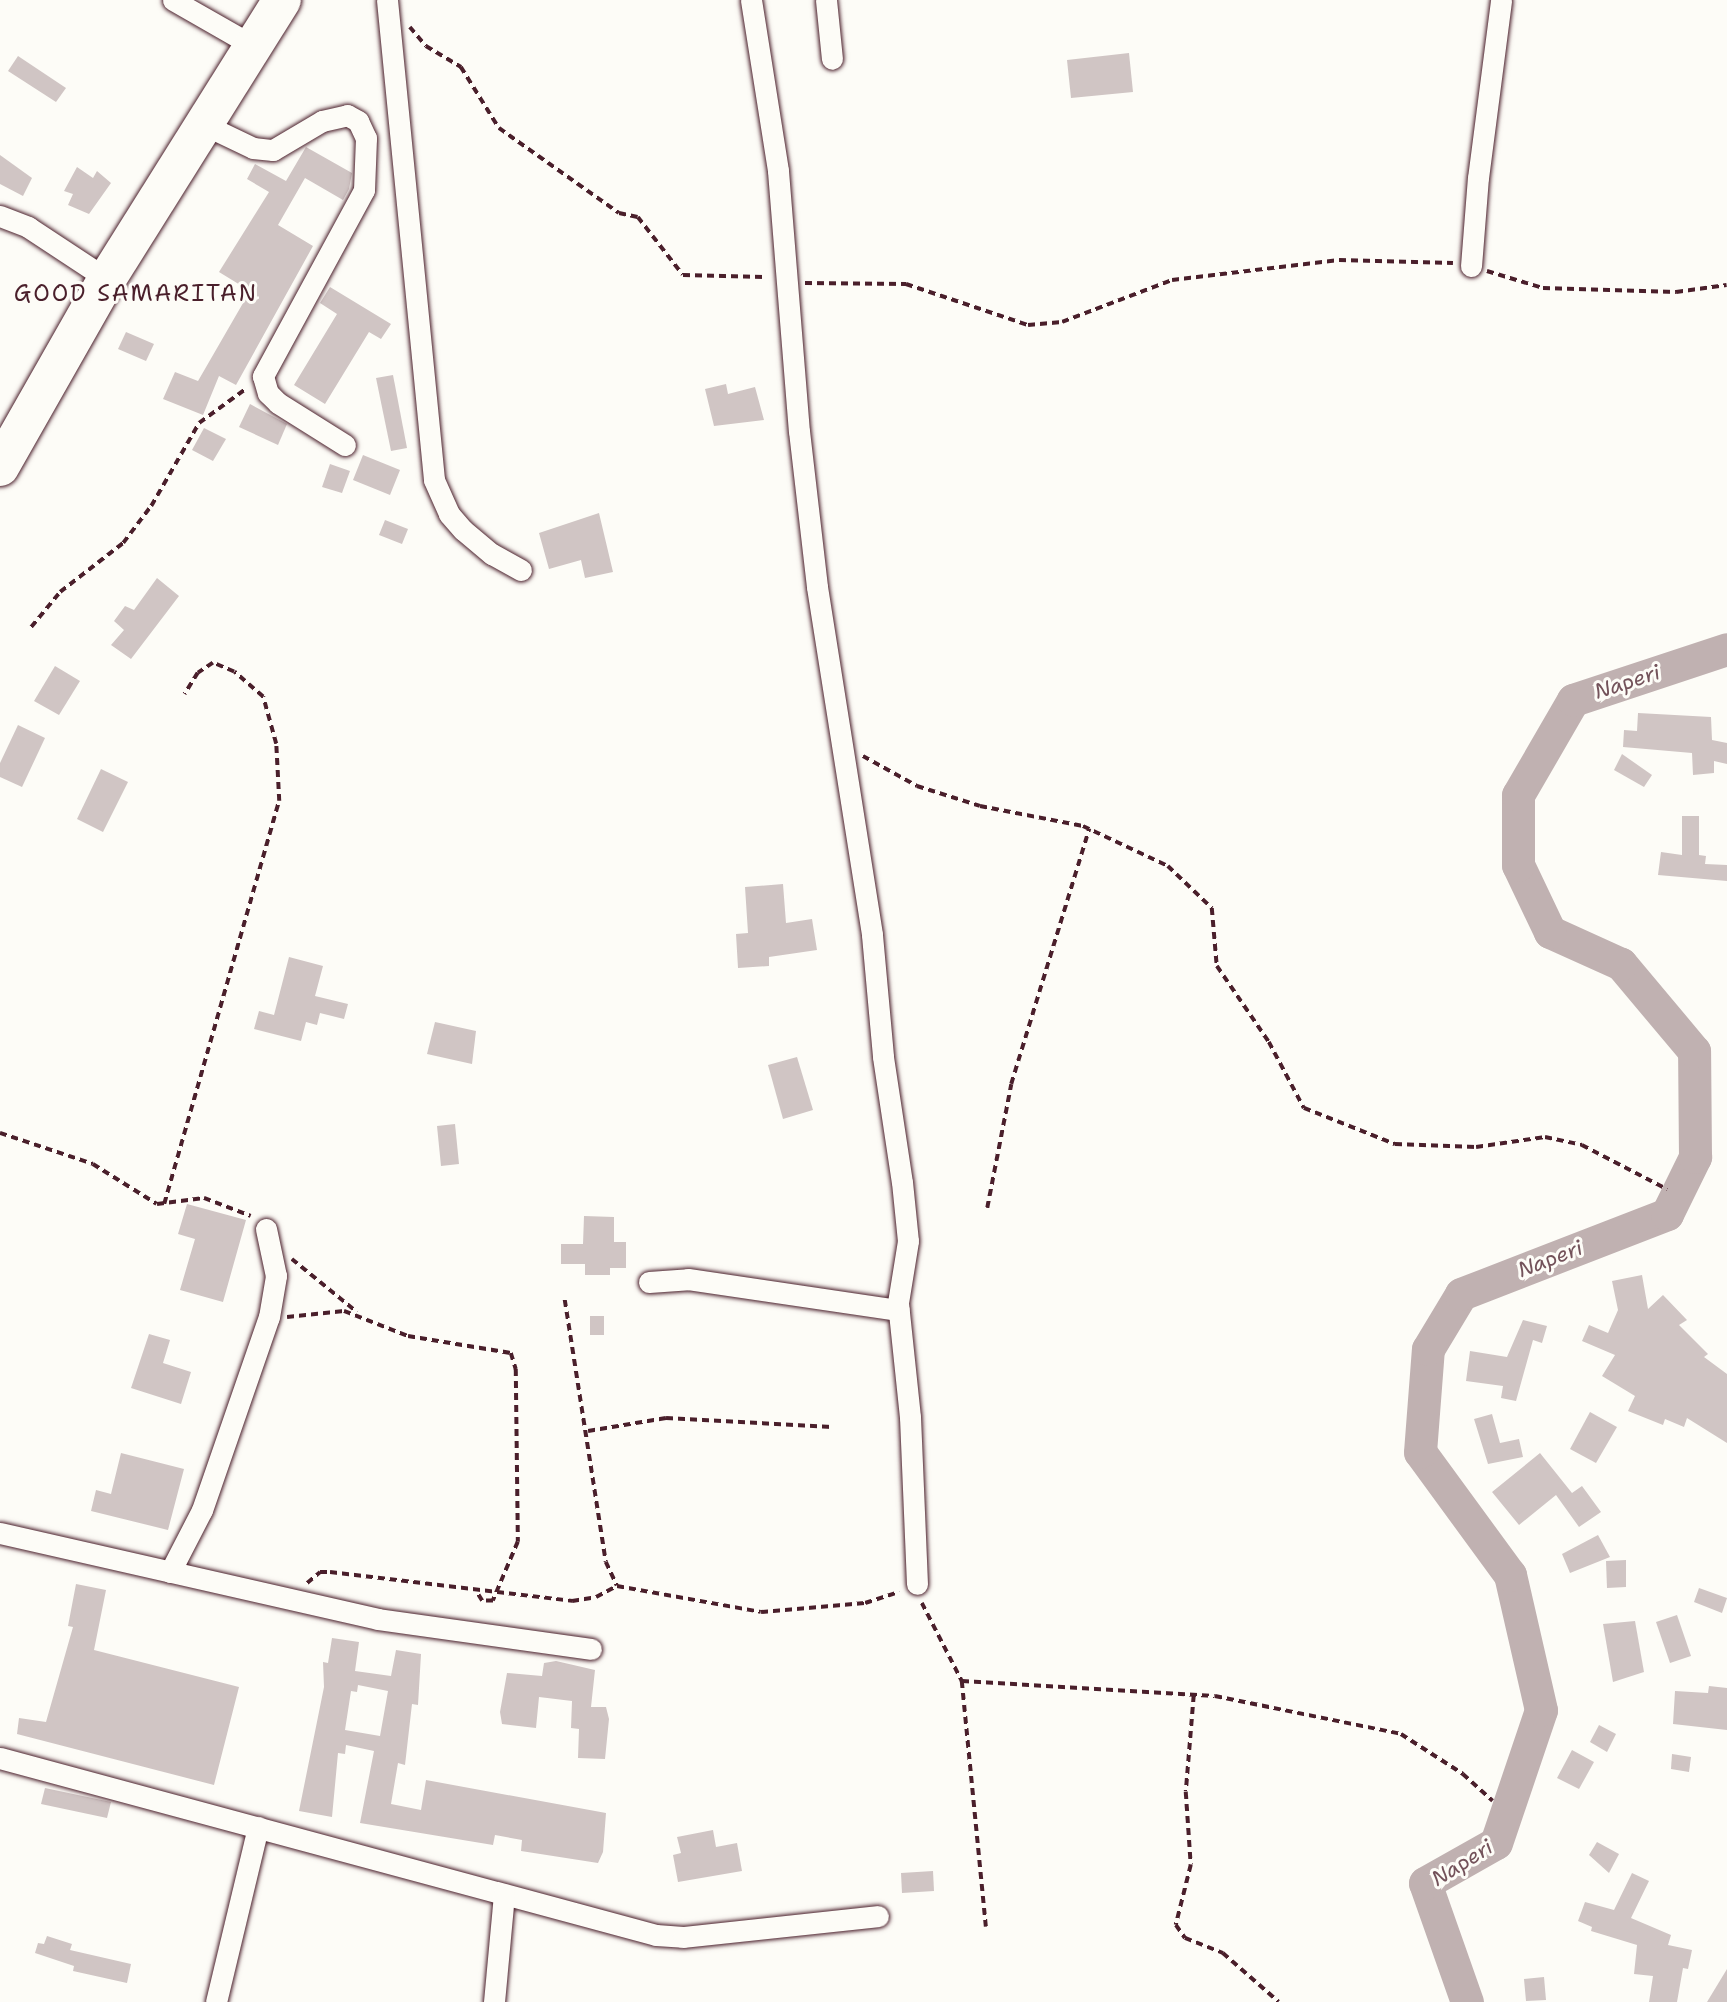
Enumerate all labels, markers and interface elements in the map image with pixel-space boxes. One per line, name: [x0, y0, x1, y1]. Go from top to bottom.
district label: GOOD SAMARITAN: [16, 279, 256, 307]
water label: Naperi: [1591, 660, 1663, 704]
water label: Naperi: [1514, 1235, 1586, 1283]
water label: Naperi: [1427, 1834, 1497, 1892]

